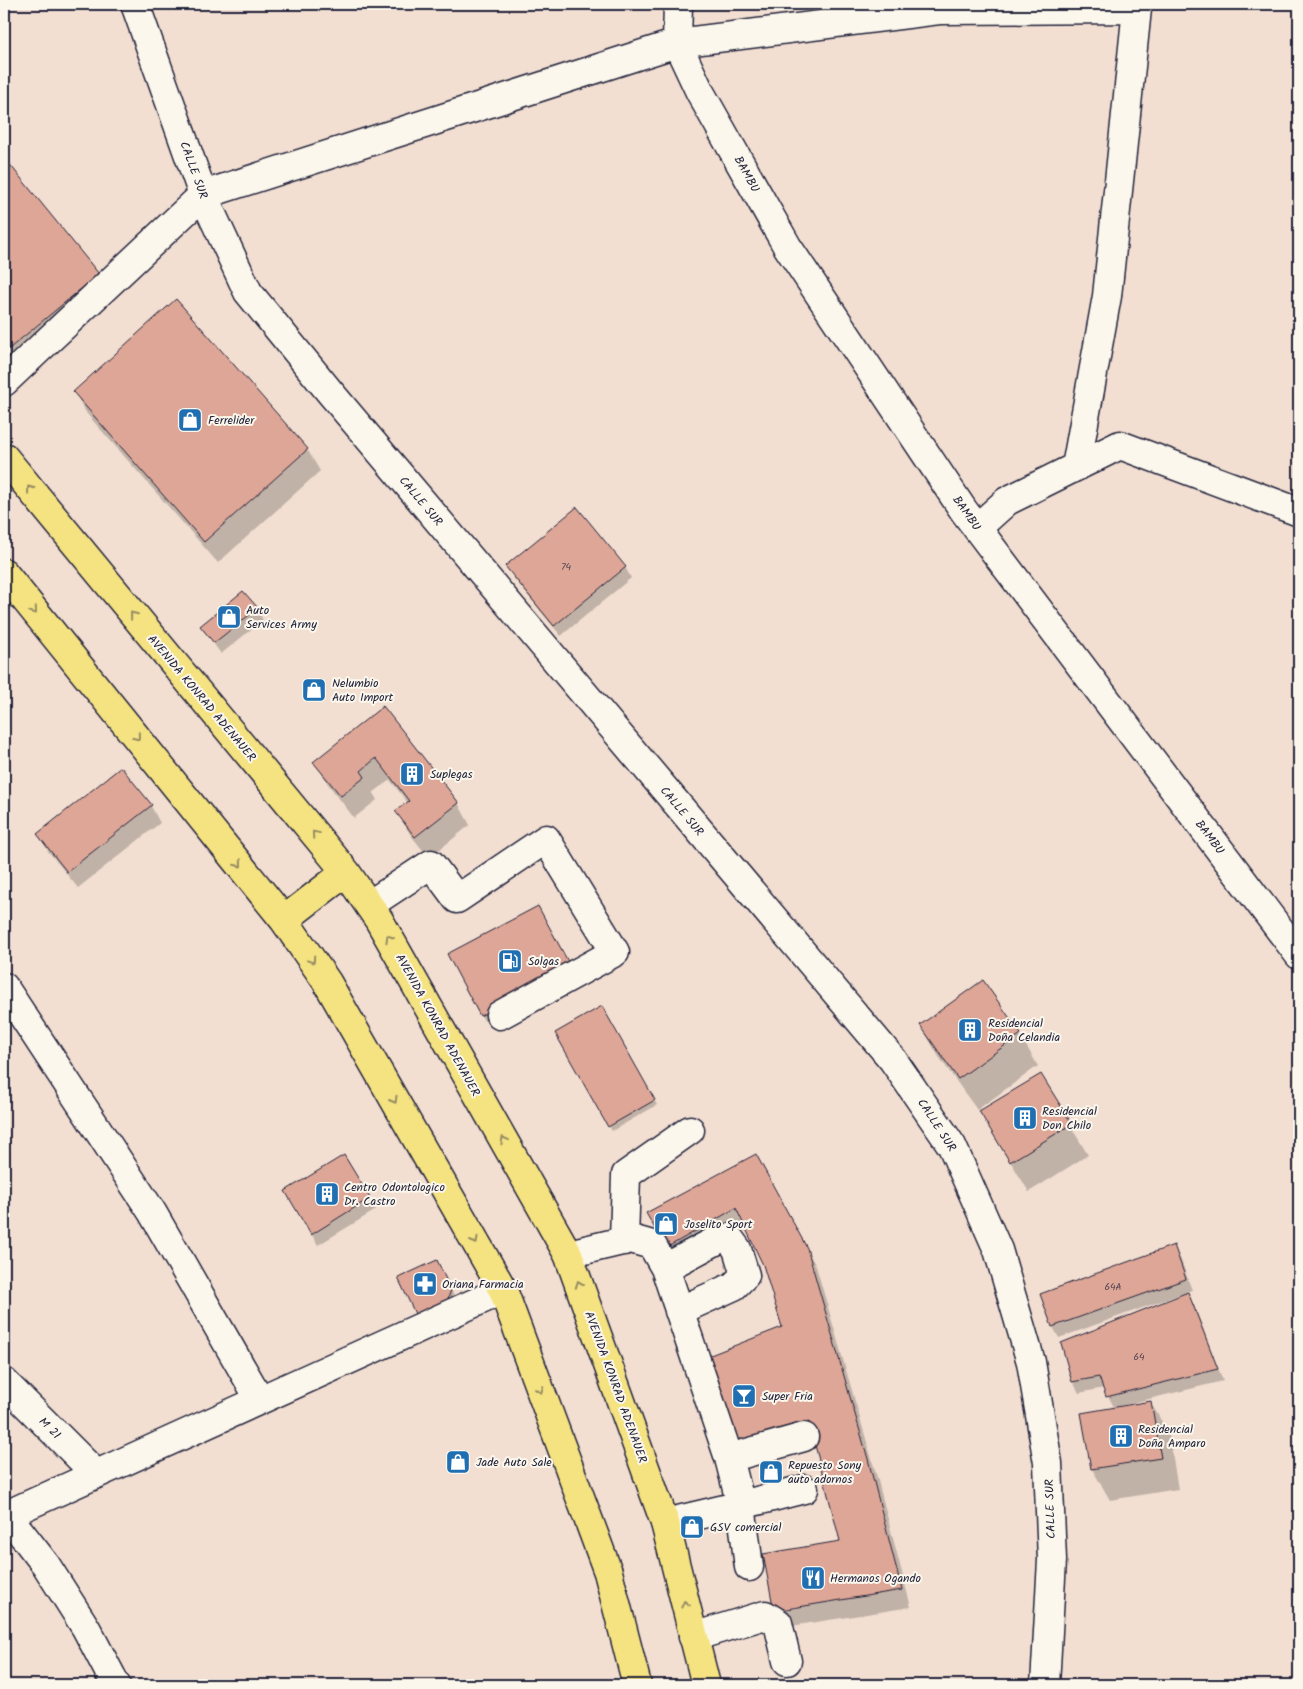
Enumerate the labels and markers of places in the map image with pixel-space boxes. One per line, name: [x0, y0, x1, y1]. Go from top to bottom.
shop icon: Ferrelider: [177, 407, 203, 433]
place label: Ferrelider: [208, 411, 255, 430]
place label: Auto Services Army: [246, 601, 317, 634]
shop icon: Auto Services Army: [216, 604, 242, 630]
place label: Nelumbio Auto Import: [332, 674, 393, 707]
shop icon: Nelumbio Auto Import: [301, 677, 327, 703]
building icon: Suplegas: [399, 761, 425, 787]
place label: Suplegas: [430, 765, 473, 784]
fuel station icon: Solgas: [497, 948, 523, 974]
place label: Solgas: [528, 952, 559, 971]
place label: Residencial Doña Celandia: [988, 1014, 1060, 1047]
building icon: Residencial Doña Celandia: [957, 1017, 983, 1043]
place label: Residencial Don Chilo: [1042, 1102, 1097, 1135]
building icon: Residencial Don Chilo: [1012, 1105, 1038, 1131]
place label: Centro Odontologico Dr. Castro: [344, 1178, 445, 1211]
building icon: Centro Odontologico Dr. Castro: [314, 1181, 340, 1207]
shop icon: Joselito Sport: [653, 1211, 679, 1237]
place label: Joselito Sport: [684, 1215, 753, 1234]
pharmacy icon: Oriana Farmacia: [412, 1271, 438, 1297]
place label: Oriana Farmacia: [442, 1275, 524, 1294]
bar icon: Super Fria: [731, 1383, 757, 1409]
place label: Super Fria: [762, 1387, 813, 1406]
place label: Residencial Doña Amparo: [1138, 1420, 1206, 1453]
building icon: Residencial Doña Amparo: [1108, 1423, 1134, 1449]
shop icon: Jade Auto Sale: [445, 1449, 471, 1475]
place label: Jade Auto Sale: [476, 1453, 552, 1472]
place label: Repuesto Sony auto adornos: [788, 1456, 862, 1489]
shop icon: Repuesto Sony auto adornos: [758, 1459, 784, 1485]
shop icon: GSV comercial: [679, 1514, 705, 1540]
place label: GSV comercial: [710, 1518, 781, 1537]
restaurant icon: Hermanos Ogando: [800, 1565, 826, 1591]
place label: Hermanos Ogando: [830, 1569, 921, 1588]

